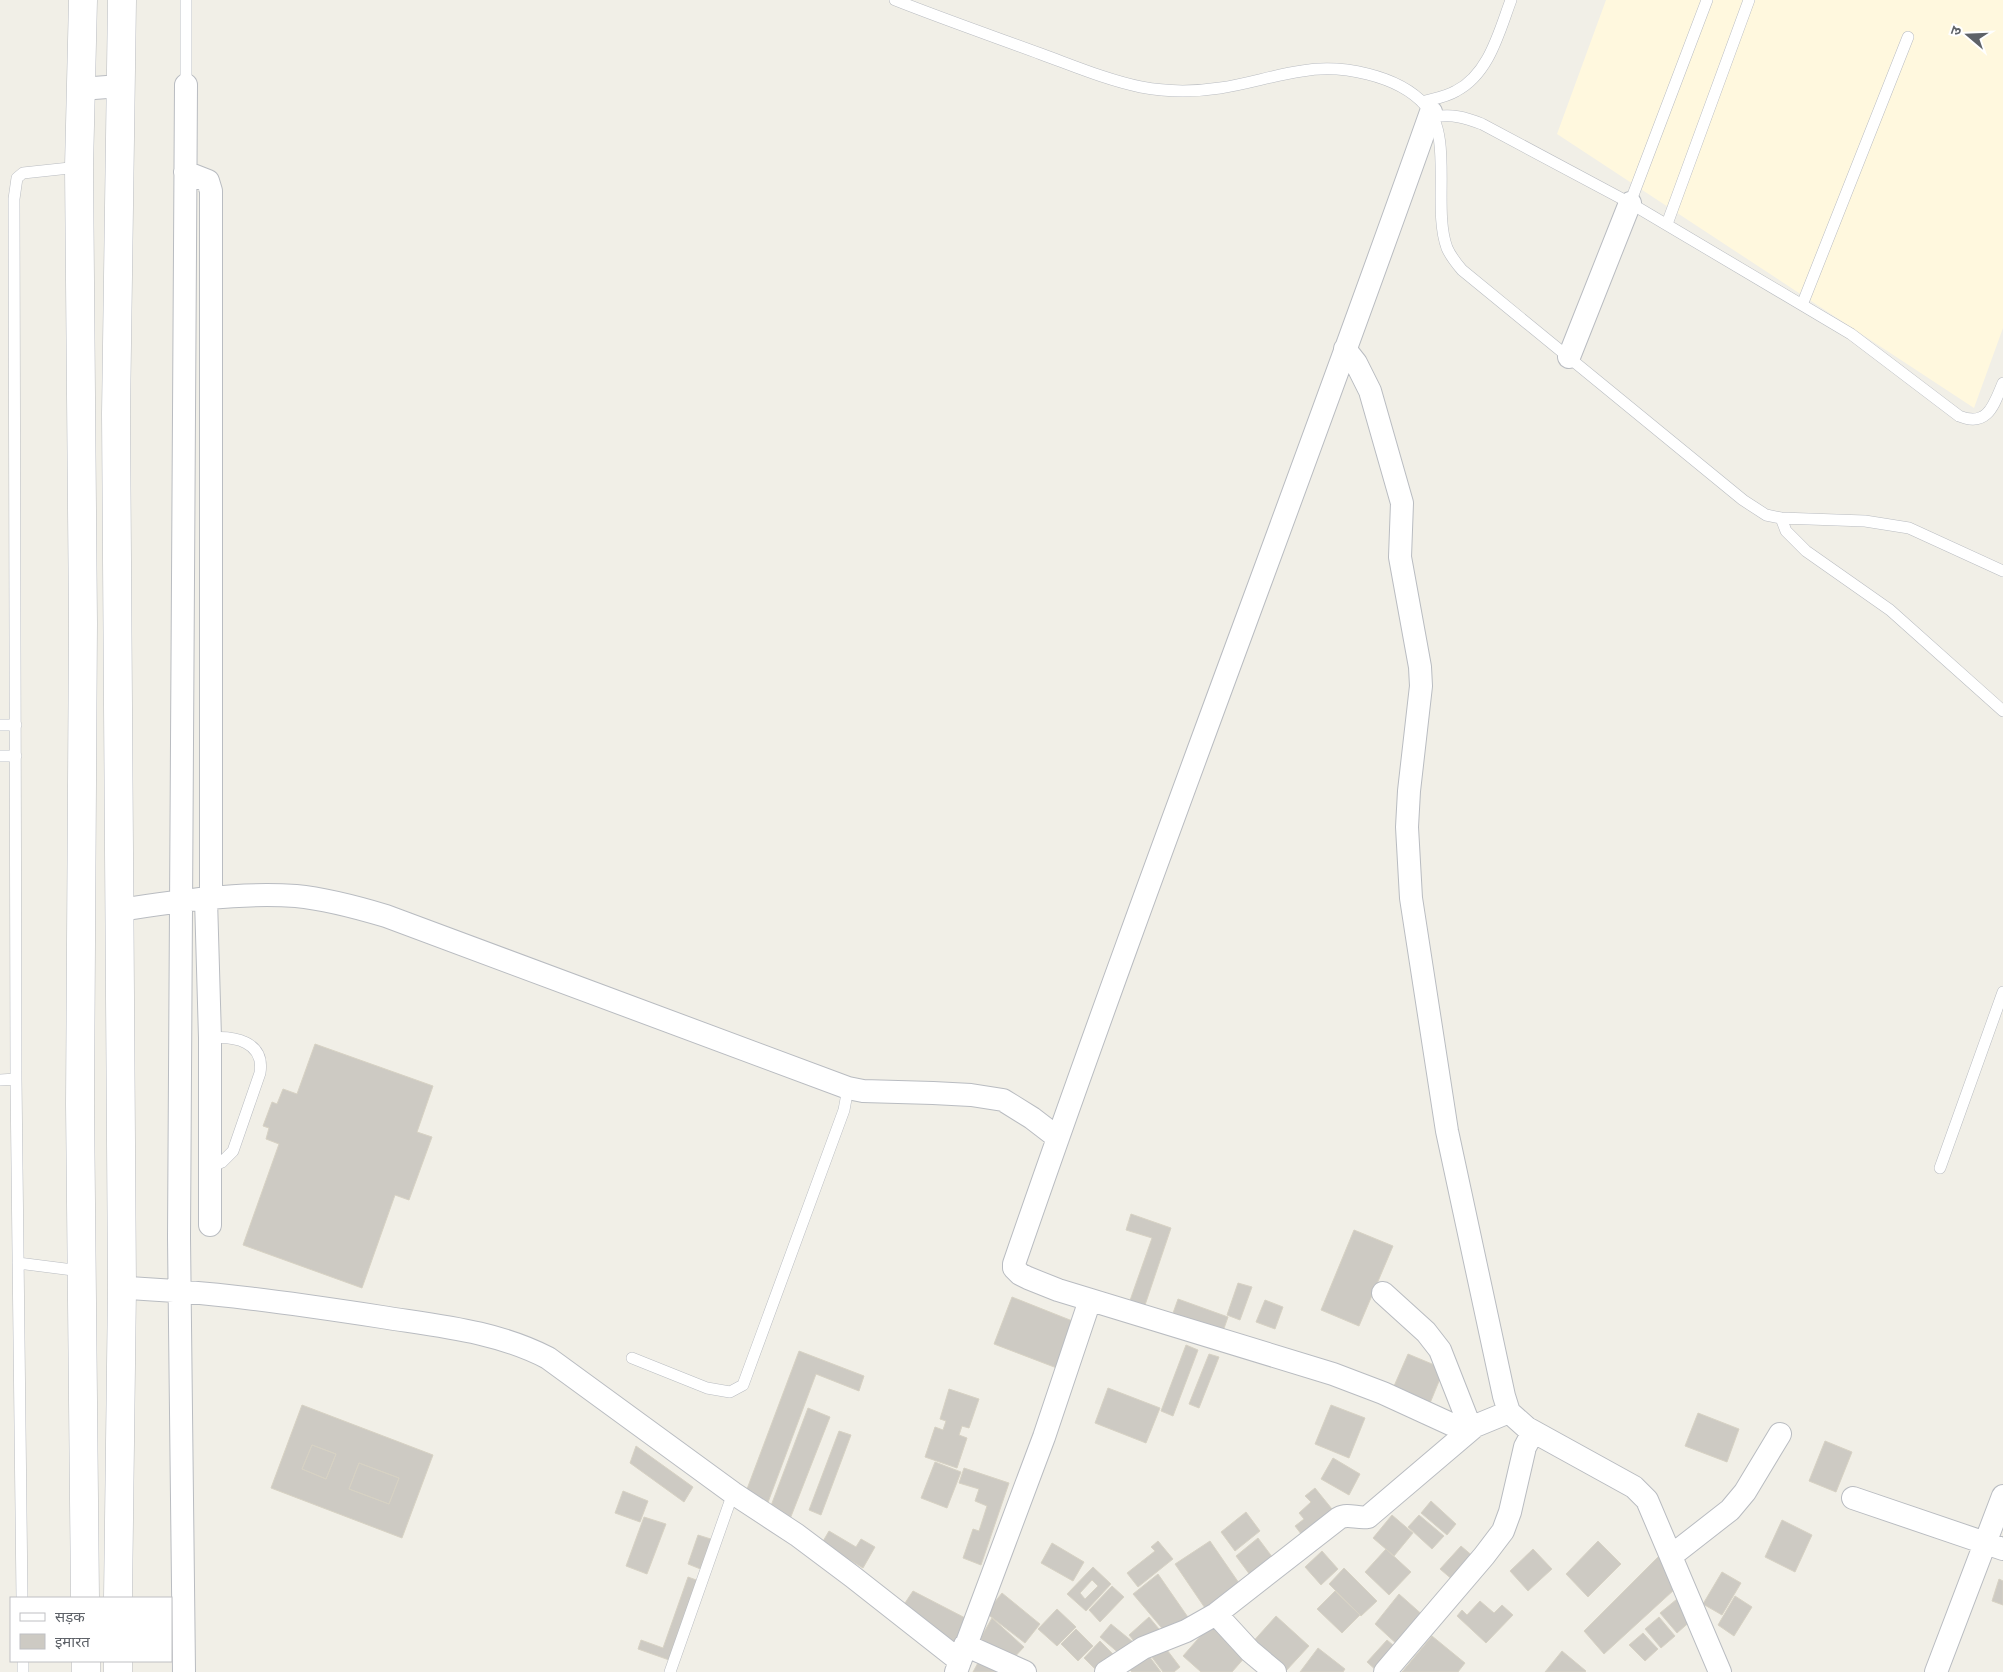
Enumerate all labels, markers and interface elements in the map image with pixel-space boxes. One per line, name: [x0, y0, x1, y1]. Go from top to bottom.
north arrow: [1943, 10, 1993, 60]
text: उ: [1947, 24, 1966, 38]
legend: [10, 1597, 172, 1662]
text: सड़क: [55, 1608, 85, 1626]
text: इमारत: [55, 1633, 90, 1651]

